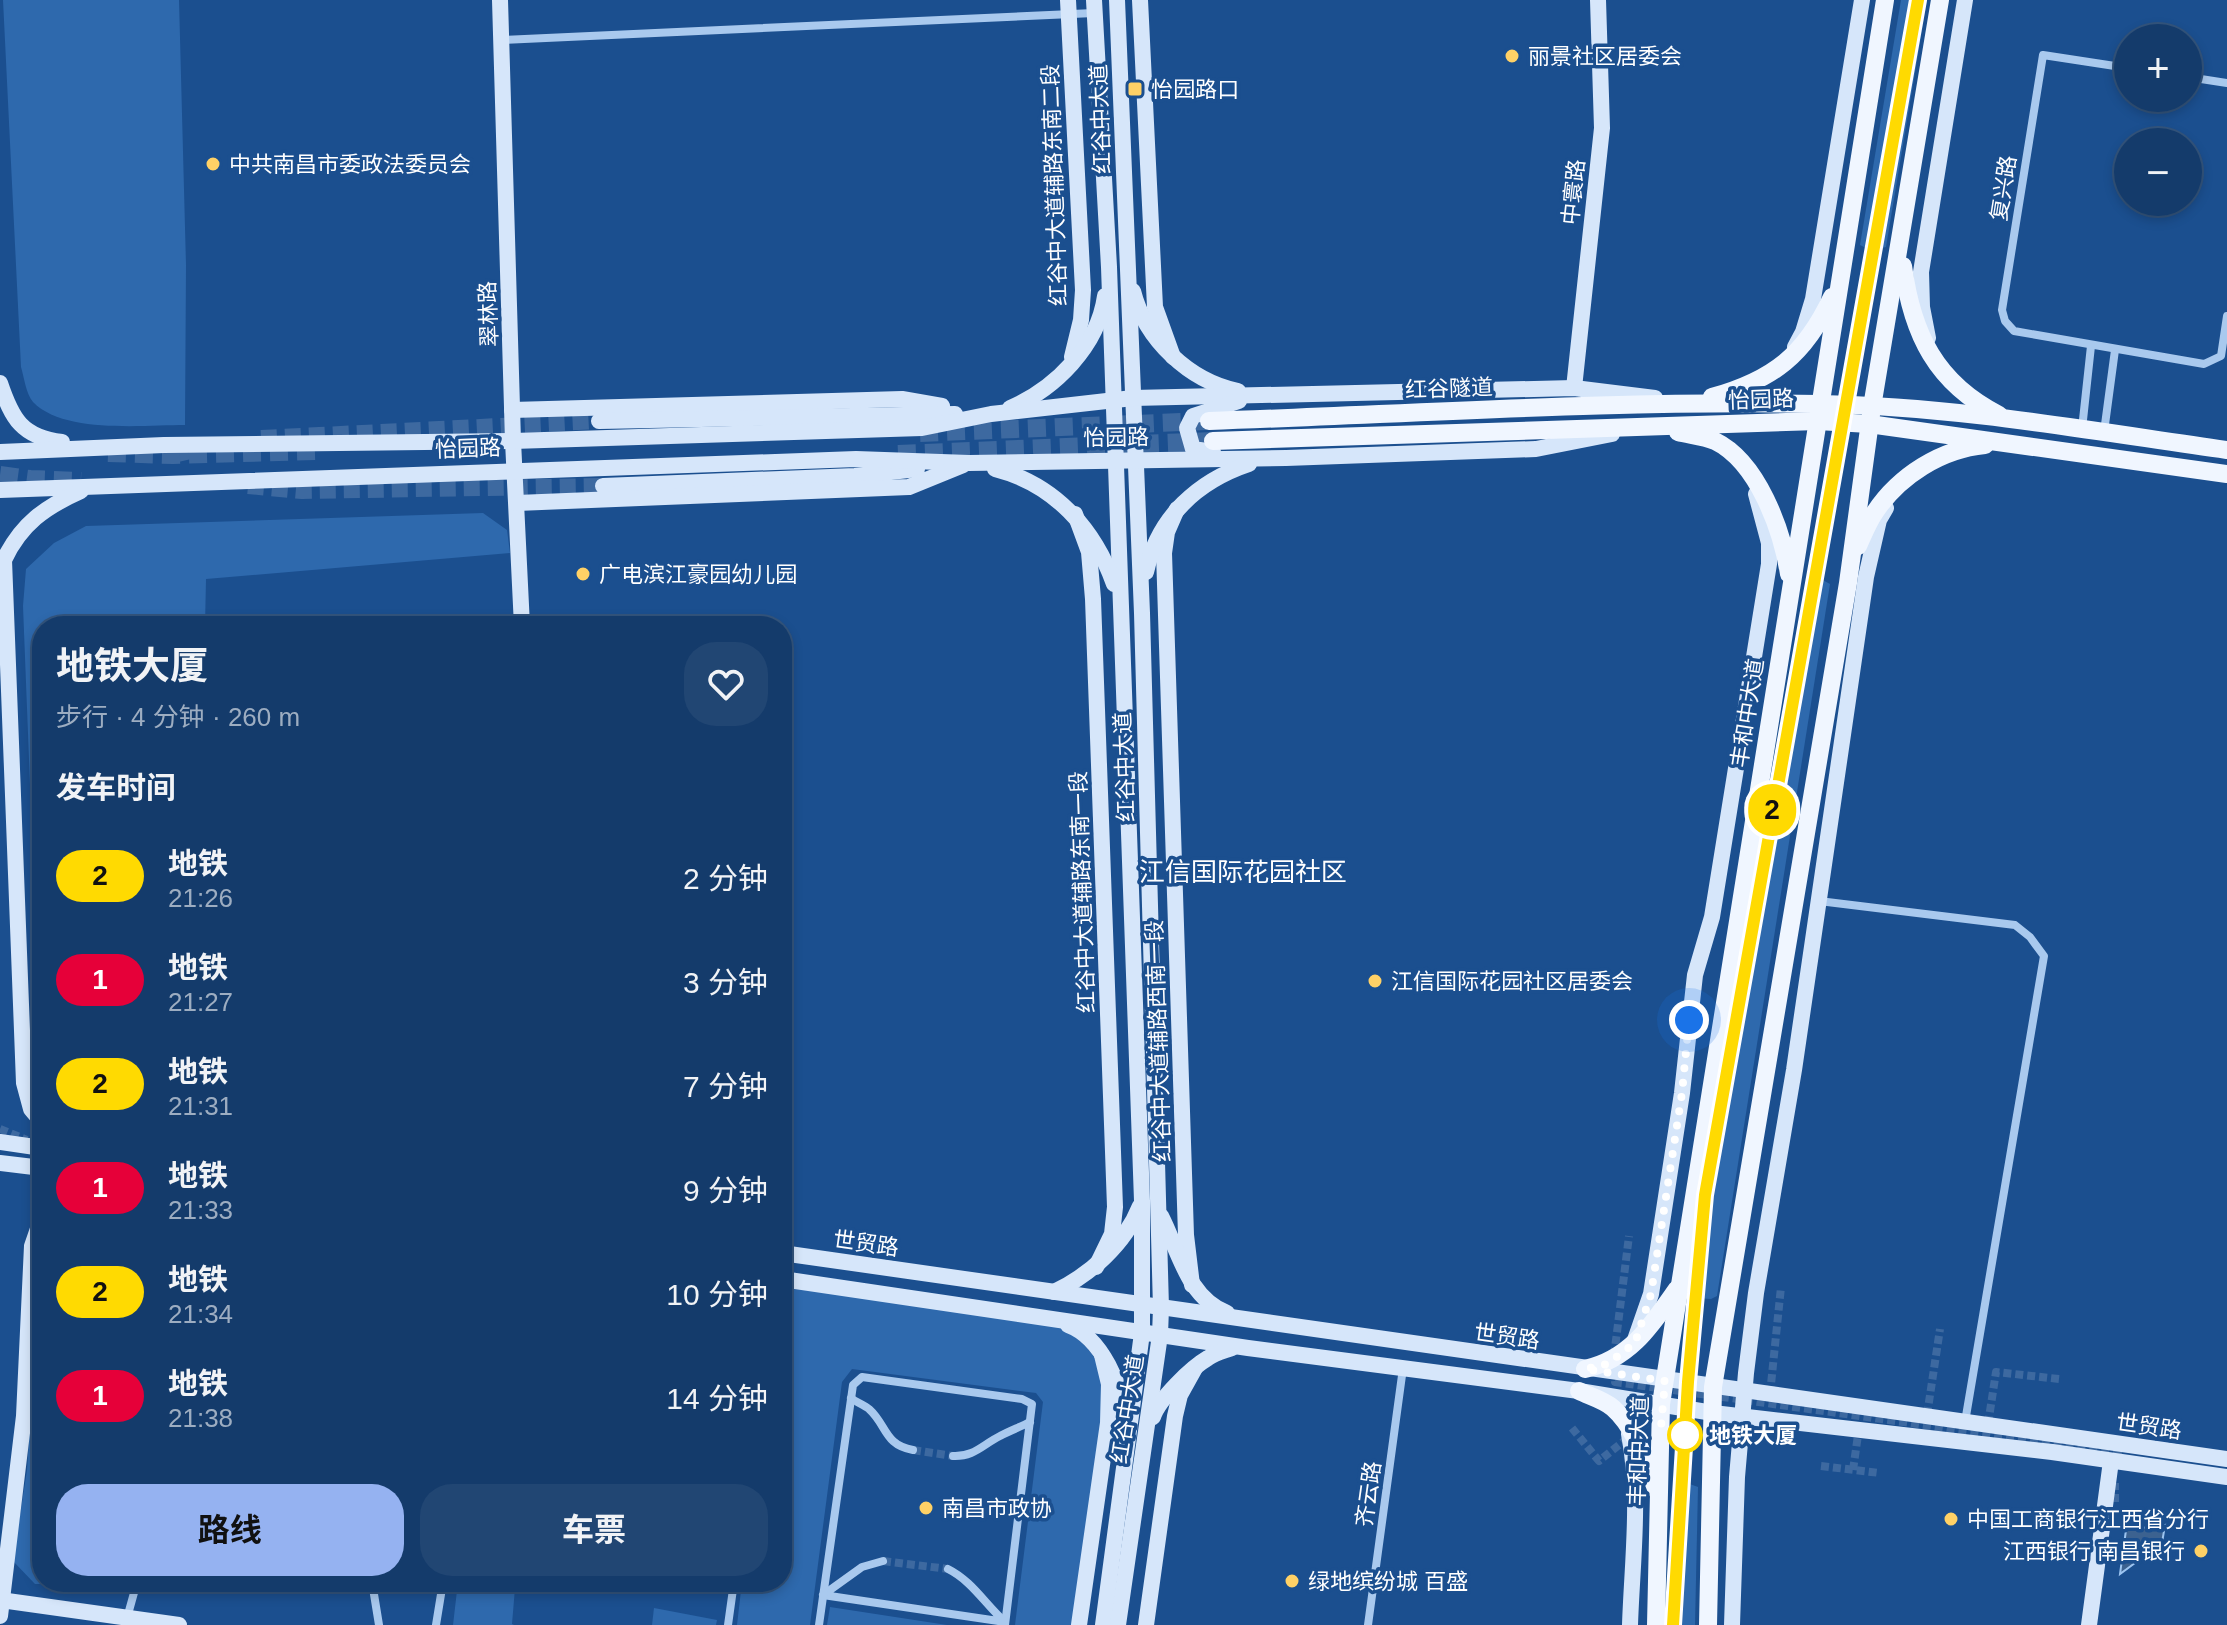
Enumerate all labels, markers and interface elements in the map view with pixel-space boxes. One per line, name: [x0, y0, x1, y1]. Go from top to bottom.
map controls: [2114, 24, 2202, 216]
button: +: [2114, 24, 2202, 112]
place label: 丽景社区居委会: [1528, 44, 1682, 69]
marker: 丽景社区居委会: [1503, 47, 1521, 65]
street label: 红谷中大道辅路东南二段: [1038, 64, 1071, 306]
street label: 红谷中大道: [1086, 64, 1115, 174]
place label: 怡园路口: [1151, 77, 1239, 102]
marker: 怡园路口: [1126, 80, 1144, 98]
button: −: [2114, 128, 2202, 216]
place label: 中共南昌市委政法委员会: [229, 152, 471, 177]
street label: 复兴路: [1986, 154, 2021, 223]
marker: 中共南昌市委政法委员会: [204, 155, 222, 173]
street label: 中寰路: [1558, 158, 1589, 226]
street label: 翠林路: [475, 281, 502, 347]
street label: 红谷隧道: [1405, 374, 1493, 403]
street label: 怡园路: [1728, 386, 1794, 413]
street label: 怡园路: [1083, 424, 1149, 451]
street label: 怡园路: [435, 435, 501, 462]
place label: 广电滨江豪园幼儿园: [599, 562, 797, 587]
marker: 广电滨江豪园幼儿园: [574, 565, 592, 583]
button: heart: [684, 642, 768, 726]
text: 地铁大厦: [56, 645, 208, 687]
street label: 丰和中大道: [1727, 657, 1768, 769]
text: 步行 · 4 分钟 · 260 m: [56, 702, 300, 732]
street label: 红谷中大道: [1110, 712, 1139, 822]
text: 发车时间: [56, 771, 176, 804]
street label: 红谷中大道辅路东南一段: [1066, 771, 1099, 1013]
line badge: 2: [1746, 784, 1798, 836]
text: 2: [1764, 794, 1780, 825]
text: 地铁: [168, 847, 228, 880]
district label: 江信国际花园社区: [1139, 857, 1347, 887]
text: 2: [92, 860, 108, 891]
text: 2 分钟: [683, 862, 768, 895]
text: 21:26: [168, 883, 233, 913]
street label: 红谷中大道辅路西南一段: [1142, 920, 1175, 1162]
text: 地铁: [168, 951, 228, 984]
text: 1: [92, 964, 108, 995]
text: 3 分钟: [683, 966, 768, 999]
place label: 江信国际花园社区居委会: [1391, 969, 1633, 994]
marker: 江信国际花园社区居委会: [1366, 972, 1384, 990]
text: 21:27: [168, 987, 233, 1017]
your location: [1669, 1000, 1709, 1040]
text: 地铁: [168, 1055, 228, 1088]
text: 2: [92, 1068, 108, 1099]
text: 7 分钟: [683, 1070, 768, 1103]
text: 21:31: [168, 1091, 233, 1121]
text: 地铁: [168, 1159, 228, 1192]
text: 1: [92, 1172, 108, 1203]
text: 9 分钟: [683, 1174, 768, 1207]
text: 21:33: [168, 1195, 233, 1225]
street label: 世贸路: [832, 1227, 900, 1260]
text: 地铁: [168, 1263, 228, 1296]
text: 2: [92, 1276, 108, 1307]
text: 10 分钟: [666, 1278, 768, 1311]
text: 21:34: [168, 1299, 233, 1329]
street label: 世贸路: [1473, 1320, 1541, 1353]
street label: 红谷中大道: [1107, 1353, 1148, 1465]
text: 地铁: [168, 1367, 228, 1400]
text: 1: [92, 1380, 108, 1411]
text: 14 分钟: [666, 1382, 768, 1415]
street label: 丰和中大道: [1624, 1396, 1653, 1506]
text: 21:38: [168, 1403, 233, 1433]
street label: 世贸路: [2115, 1410, 2183, 1443]
marker: 地铁大厦: [1668, 1418, 1702, 1452]
place label: 地铁大厦: [1709, 1423, 1797, 1448]
street label: 齐云路: [1352, 1460, 1385, 1528]
button: 路线: [56, 1484, 404, 1576]
button: 车票: [420, 1484, 768, 1576]
place label: 南昌市政协: [942, 1496, 1052, 1521]
marker: 南昌市政协: [917, 1499, 935, 1517]
place label: 中国工商银行江西省分行: [1967, 1507, 2209, 1532]
marker: 中国工商银行江西省分行: [1942, 1510, 1960, 1528]
place label: 江西银行 南昌银行: [2003, 1539, 2185, 1564]
marker: 江西银行 南昌银行: [2192, 1542, 2210, 1560]
place label: 绿地缤纷城 百盛: [1308, 1569, 1468, 1594]
marker: 绿地缤纷城 百盛: [1283, 1572, 1301, 1590]

